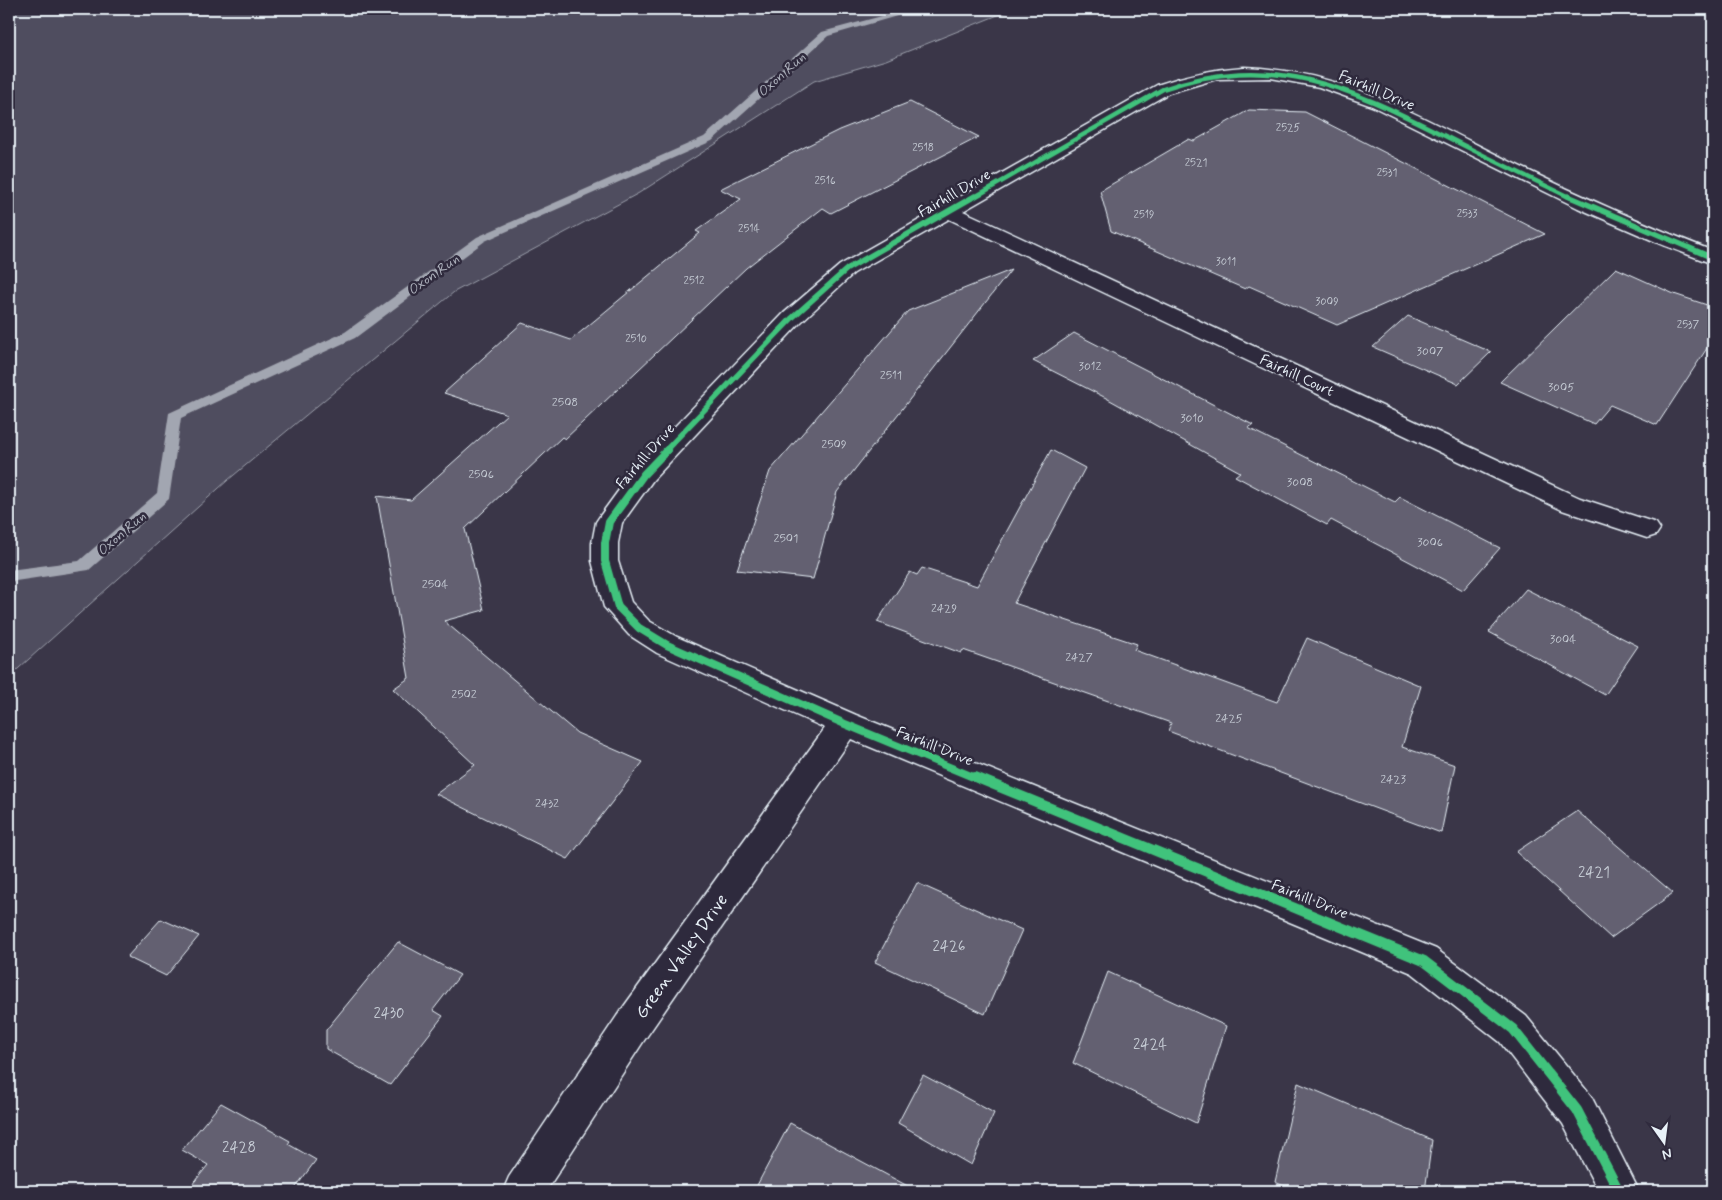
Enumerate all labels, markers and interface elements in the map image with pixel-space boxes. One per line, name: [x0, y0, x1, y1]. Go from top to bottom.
water label: Oxon Run: [754, 48, 810, 101]
street label: Fairhill Drive: [1335, 66, 1418, 116]
house number: 2525: [1276, 121, 1301, 135]
house number: 2518: [912, 141, 934, 155]
house number: 2521: [1185, 156, 1207, 170]
street label: Fairhill Drive: [914, 165, 995, 223]
house number: 2531: [1377, 166, 1397, 180]
house number: 2516: [814, 174, 836, 188]
house number: 2533: [1457, 207, 1477, 221]
house number: 2519: [1134, 208, 1154, 222]
house number: 2514: [738, 222, 761, 236]
water label: Oxon Run: [404, 250, 463, 299]
house number: 3011: [1216, 255, 1236, 269]
house number: 2512: [684, 274, 705, 288]
house number: 3009: [1315, 295, 1339, 309]
house number: 2537: [1677, 318, 1700, 332]
house number: 2510: [625, 332, 647, 346]
house number: 3007: [1417, 344, 1443, 360]
street label: Fairhill Court: [1256, 350, 1337, 402]
house number: 3012: [1079, 359, 1102, 375]
house number: 2511: [880, 368, 902, 384]
house number: 3005: [1548, 380, 1574, 396]
house number: 2508: [552, 395, 578, 411]
house number: 3010: [1180, 411, 1204, 427]
street label: Fairhill Drive: [612, 419, 680, 494]
house number: 2509: [821, 437, 847, 453]
house number: 2506: [468, 467, 494, 483]
house number: 3008: [1287, 475, 1313, 491]
water label: Oxon Run: [93, 508, 150, 560]
house number: 2501: [774, 531, 798, 547]
house number: 3006: [1417, 535, 1443, 551]
house number: 2504: [422, 577, 448, 593]
house number: 2429: [931, 601, 957, 617]
house number: 3004: [1550, 632, 1576, 648]
house number: 2427: [1065, 650, 1093, 666]
house number: 2502: [451, 687, 477, 703]
house number: 2425: [1215, 711, 1243, 727]
street label: Fairhill Drive: [893, 722, 976, 771]
house number: 2423: [1380, 772, 1406, 788]
house number: 2432: [535, 796, 559, 812]
house number: 2421: [1578, 863, 1610, 883]
street label: Fairhill Drive: [1268, 875, 1351, 924]
street label: Green Valley Drive: [630, 889, 734, 1024]
house number: 2426: [932, 937, 966, 957]
house number: 2430: [374, 1004, 404, 1024]
house number: 2424: [1133, 1035, 1167, 1055]
north arrow: [1640, 1118, 1690, 1168]
house number: 2428: [222, 1138, 256, 1158]
text: N: [1660, 1144, 1674, 1164]

